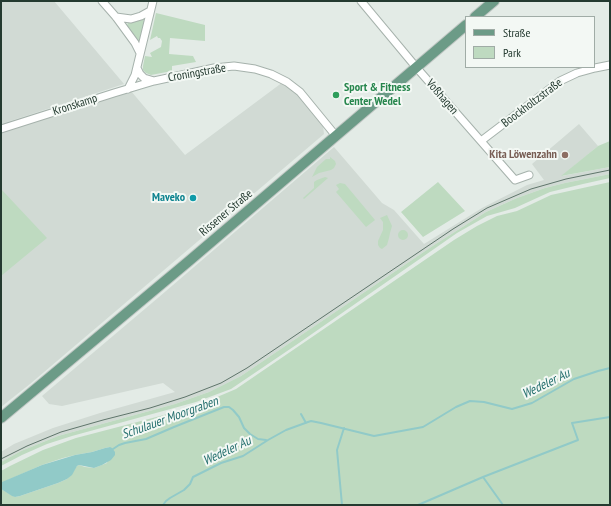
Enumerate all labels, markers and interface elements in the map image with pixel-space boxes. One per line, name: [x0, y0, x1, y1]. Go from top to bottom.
legend: [465, 16, 595, 68]
text: Straße: [503, 25, 530, 40]
text: Park: [503, 45, 521, 60]
street label: Croningstraße: [167, 61, 227, 85]
street label: Boockholtzstraße: [499, 76, 565, 130]
street label: Voßhagen: [423, 77, 461, 117]
place label: Sport & Fitness Center Wedel: [344, 81, 410, 109]
marker: Sport & Fitness Center Wedel: [331, 90, 341, 100]
street label: Kronskamp: [51, 91, 99, 119]
place label: Kita Löwenzahn: [489, 148, 557, 162]
marker: Kita Löwenzahn: [560, 150, 570, 160]
street label: Rissener Straße: [197, 187, 255, 239]
place label: Maveko: [152, 191, 185, 205]
marker: Maveko: [188, 193, 198, 203]
water label: Wedeler Au: [520, 366, 572, 402]
water label: Schulauer Moorgraben: [120, 393, 220, 443]
water label: Wedeler Au: [201, 433, 253, 469]

